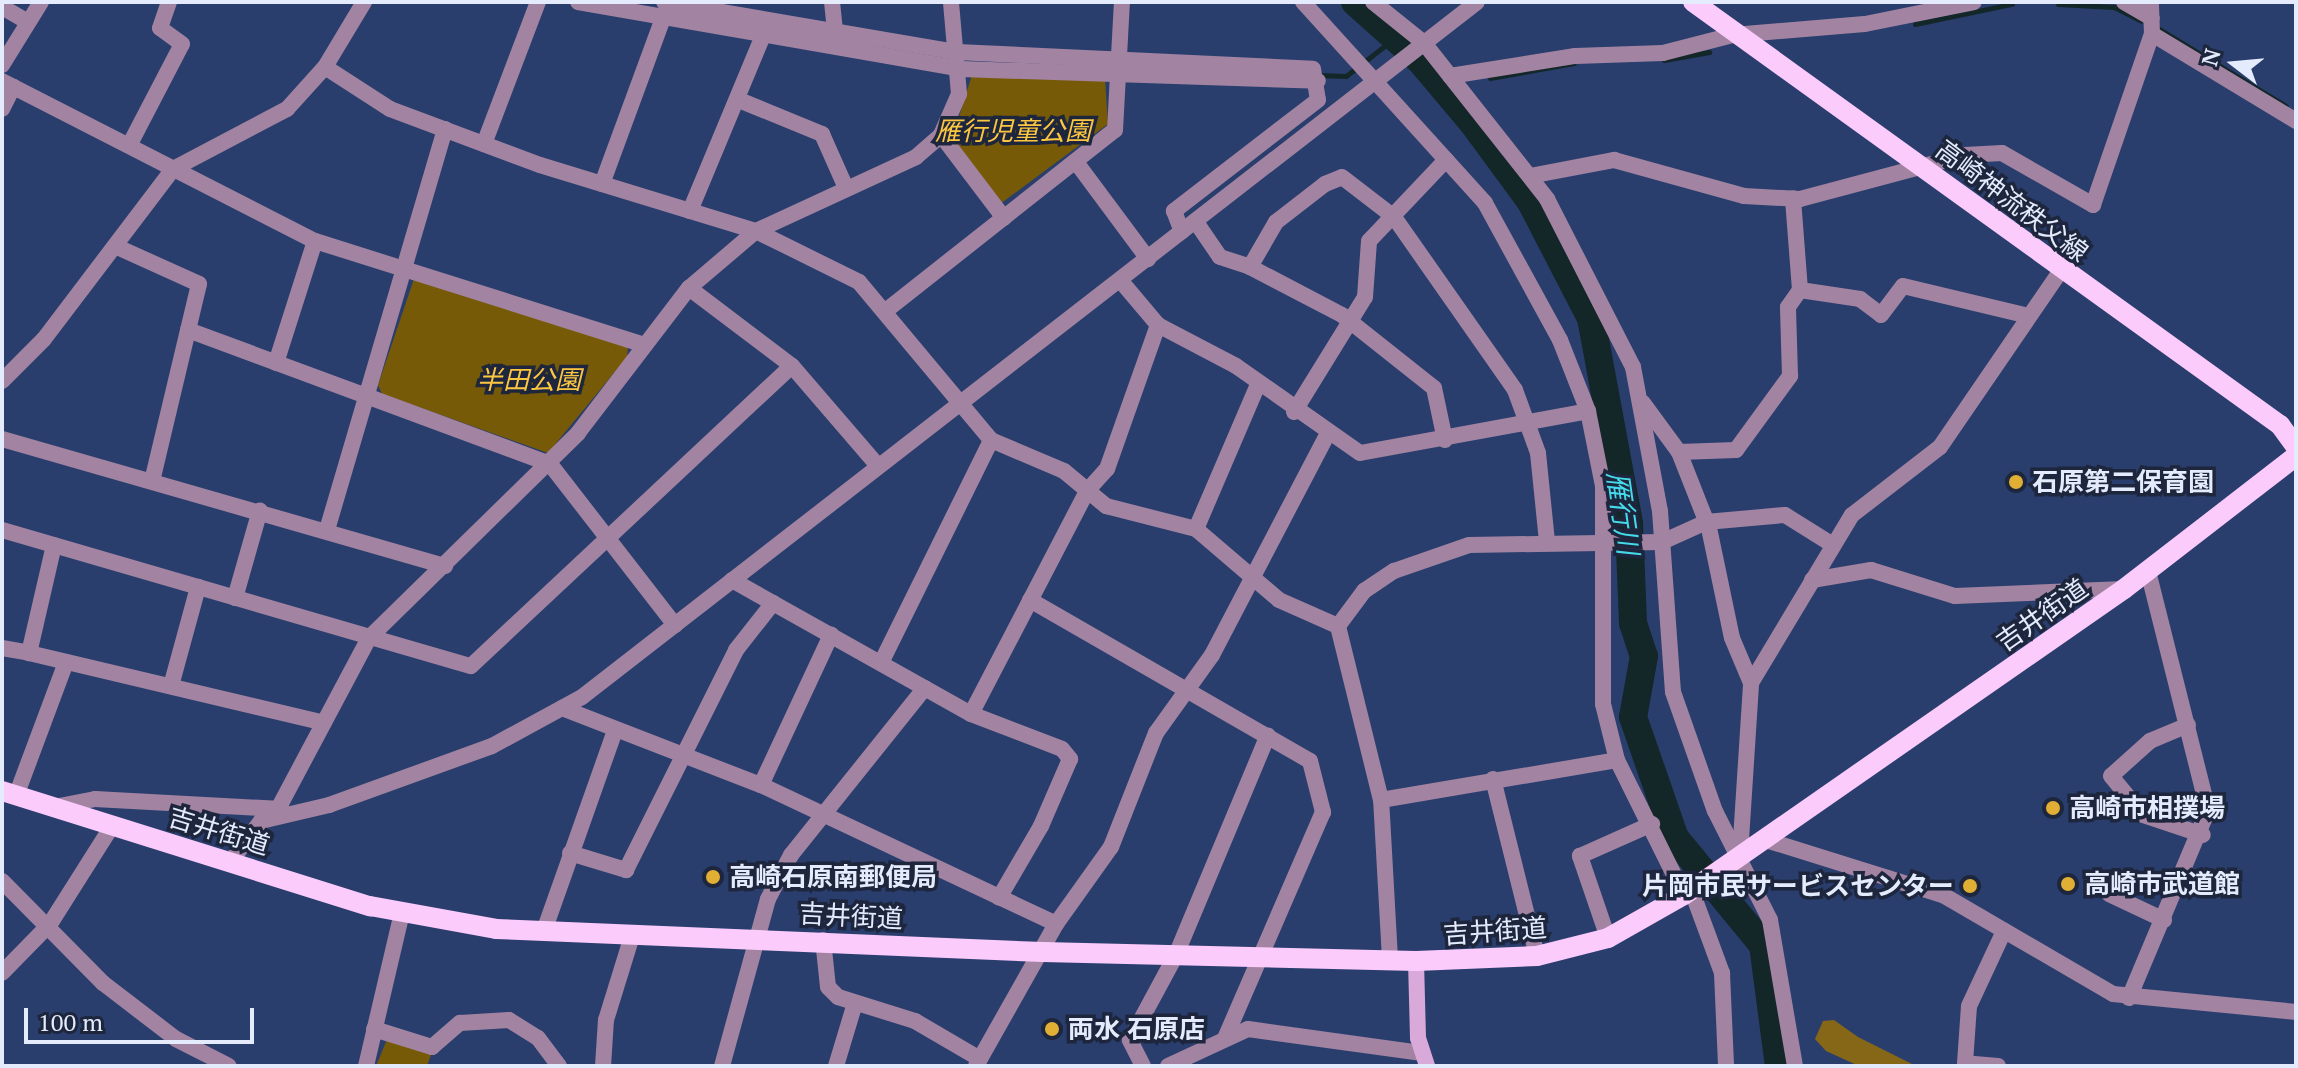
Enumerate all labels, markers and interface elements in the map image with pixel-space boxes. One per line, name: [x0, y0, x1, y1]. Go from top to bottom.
north arrow: [2194, 24, 2274, 104]
text: N: [2194, 45, 2227, 69]
park label: 雁行児童公園: [935, 115, 1091, 147]
street label: 高崎神流秩父線: [1930, 134, 2094, 268]
park label: 半田公園: [477, 364, 581, 396]
place label: 石原第二保育園: [2032, 466, 2214, 498]
water label: 雁行川: [1601, 469, 1645, 557]
marker: 石原第二保育園: [2007, 473, 2025, 491]
street label: 吉井街道: [1990, 572, 2094, 658]
place label: 高崎市相撲場: [2069, 792, 2225, 824]
marker: 高崎市相撲場: [2044, 799, 2062, 817]
street label: 吉井街道: [165, 801, 273, 861]
place label: 高崎石原南郵便局: [729, 861, 937, 893]
marker: 高崎石原南郵便局: [704, 868, 722, 886]
place label: 高崎市武道館: [2084, 868, 2240, 900]
place label: 片岡市民サービスセンター: [1642, 870, 1954, 902]
marker: 高崎市武道館: [2059, 875, 2077, 893]
marker: 片岡市民サービスセンター: [1961, 877, 1979, 895]
street label: 吉井街道: [798, 898, 904, 934]
street label: 吉井街道: [1442, 912, 1548, 950]
scale bar: [28, 992, 258, 1042]
text: 100 m: [38, 1006, 103, 1038]
place label: 両水 石原店: [1068, 1013, 1205, 1045]
marker: 両水 石原店: [1043, 1020, 1061, 1038]

